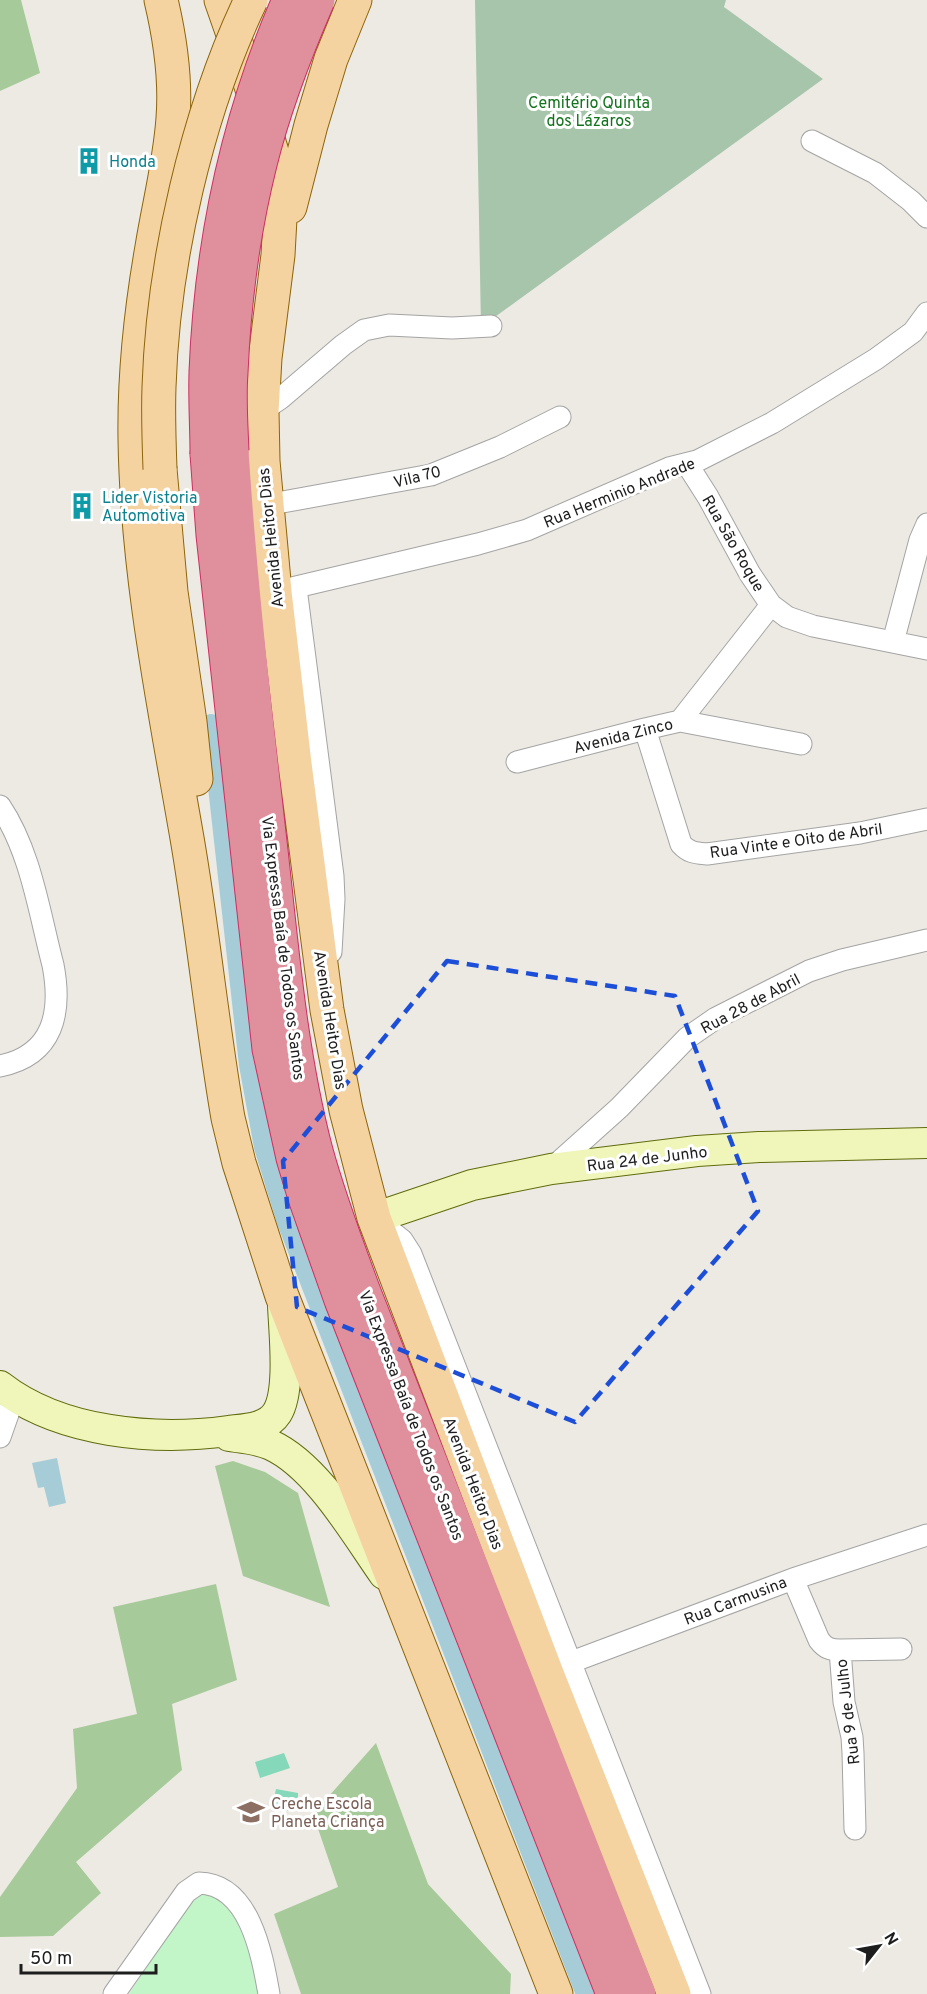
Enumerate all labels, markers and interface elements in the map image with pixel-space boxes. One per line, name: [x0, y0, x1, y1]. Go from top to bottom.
park label: Cemitério Quinta dos Lázaros: [528, 94, 650, 132]
building icon: Honda: [74, 146, 104, 176]
place label: Honda: [109, 153, 156, 173]
street label: Rua Herminio Andrade: [541, 454, 699, 533]
street label: Vila 70: [392, 462, 443, 493]
street label: Avenida Heitor Dias: [255, 467, 289, 609]
place label: Lider Vistoria Automotiva: [102, 489, 197, 527]
building icon: Lider Vistoria Automotiva: [67, 491, 97, 521]
street label: Rua São Roque: [697, 492, 768, 596]
street label: Avenida Zinco: [572, 715, 675, 759]
street label: Via Expressa Baía de Todos os Santos: [256, 815, 308, 1082]
street label: Rua Vinte e Oito de Abril: [709, 820, 884, 864]
street label: Avenida Heitor Dias: [308, 949, 350, 1091]
street label: Rua 28 de Abril: [698, 970, 804, 1039]
street label: Rua 24 de Junho: [586, 1143, 709, 1177]
street label: Via Expressa Baía de Todos os Santos: [353, 1288, 467, 1544]
street label: Avenida Heitor Dias: [438, 1414, 507, 1553]
street label: Rua Carmusina: [682, 1573, 790, 1631]
street label: Rua 9 de Julho: [833, 1658, 865, 1766]
place label: Creche Escola Planeta Criança: [271, 1795, 384, 1833]
school or university icon: Creche Escola Planeta Criança: [236, 1797, 266, 1827]
north arrow: [849, 1916, 909, 1976]
text: N: [879, 1929, 902, 1949]
scale bar: [21, 1937, 156, 1975]
text: 50 m: [30, 1948, 72, 1971]

